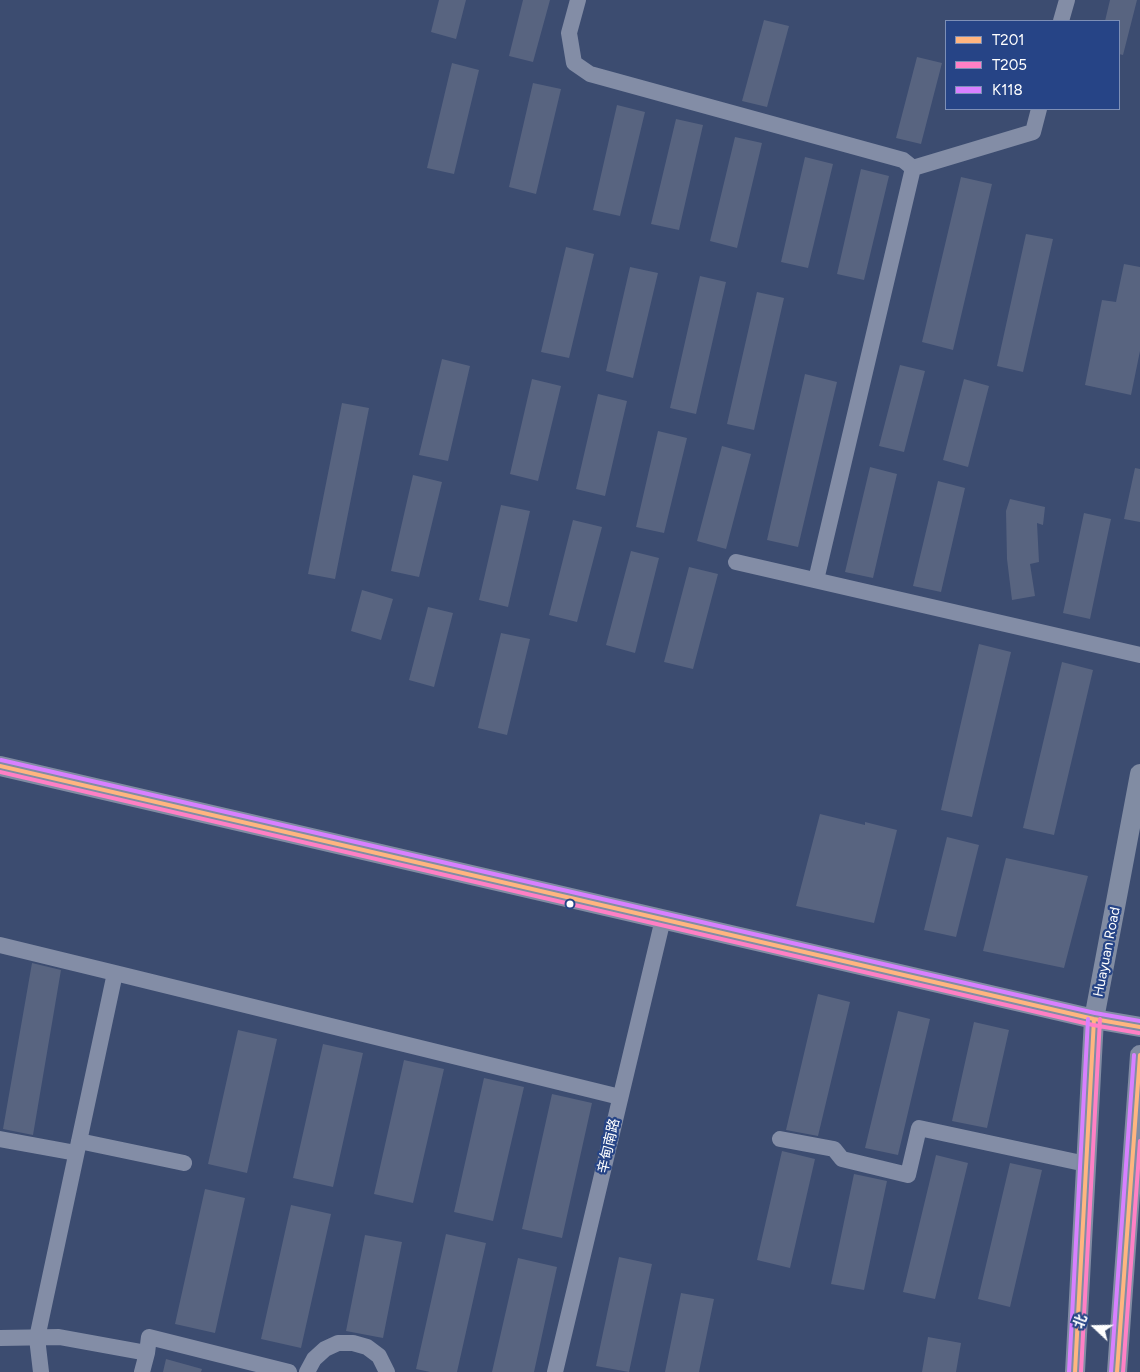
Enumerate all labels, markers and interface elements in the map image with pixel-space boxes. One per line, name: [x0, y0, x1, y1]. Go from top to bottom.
legend: [945, 20, 1120, 110]
text: T201: [992, 31, 1024, 49]
text: T205: [992, 56, 1027, 74]
text: K118: [992, 81, 1023, 99]
unlabelled marker: [565, 899, 575, 909]
street label: Huayuan Road: [1090, 906, 1124, 998]
street label: 辛甸南路: [595, 1117, 623, 1175]
north arrow: [1070, 1302, 1120, 1352]
text: 北: [1070, 1312, 1091, 1331]

